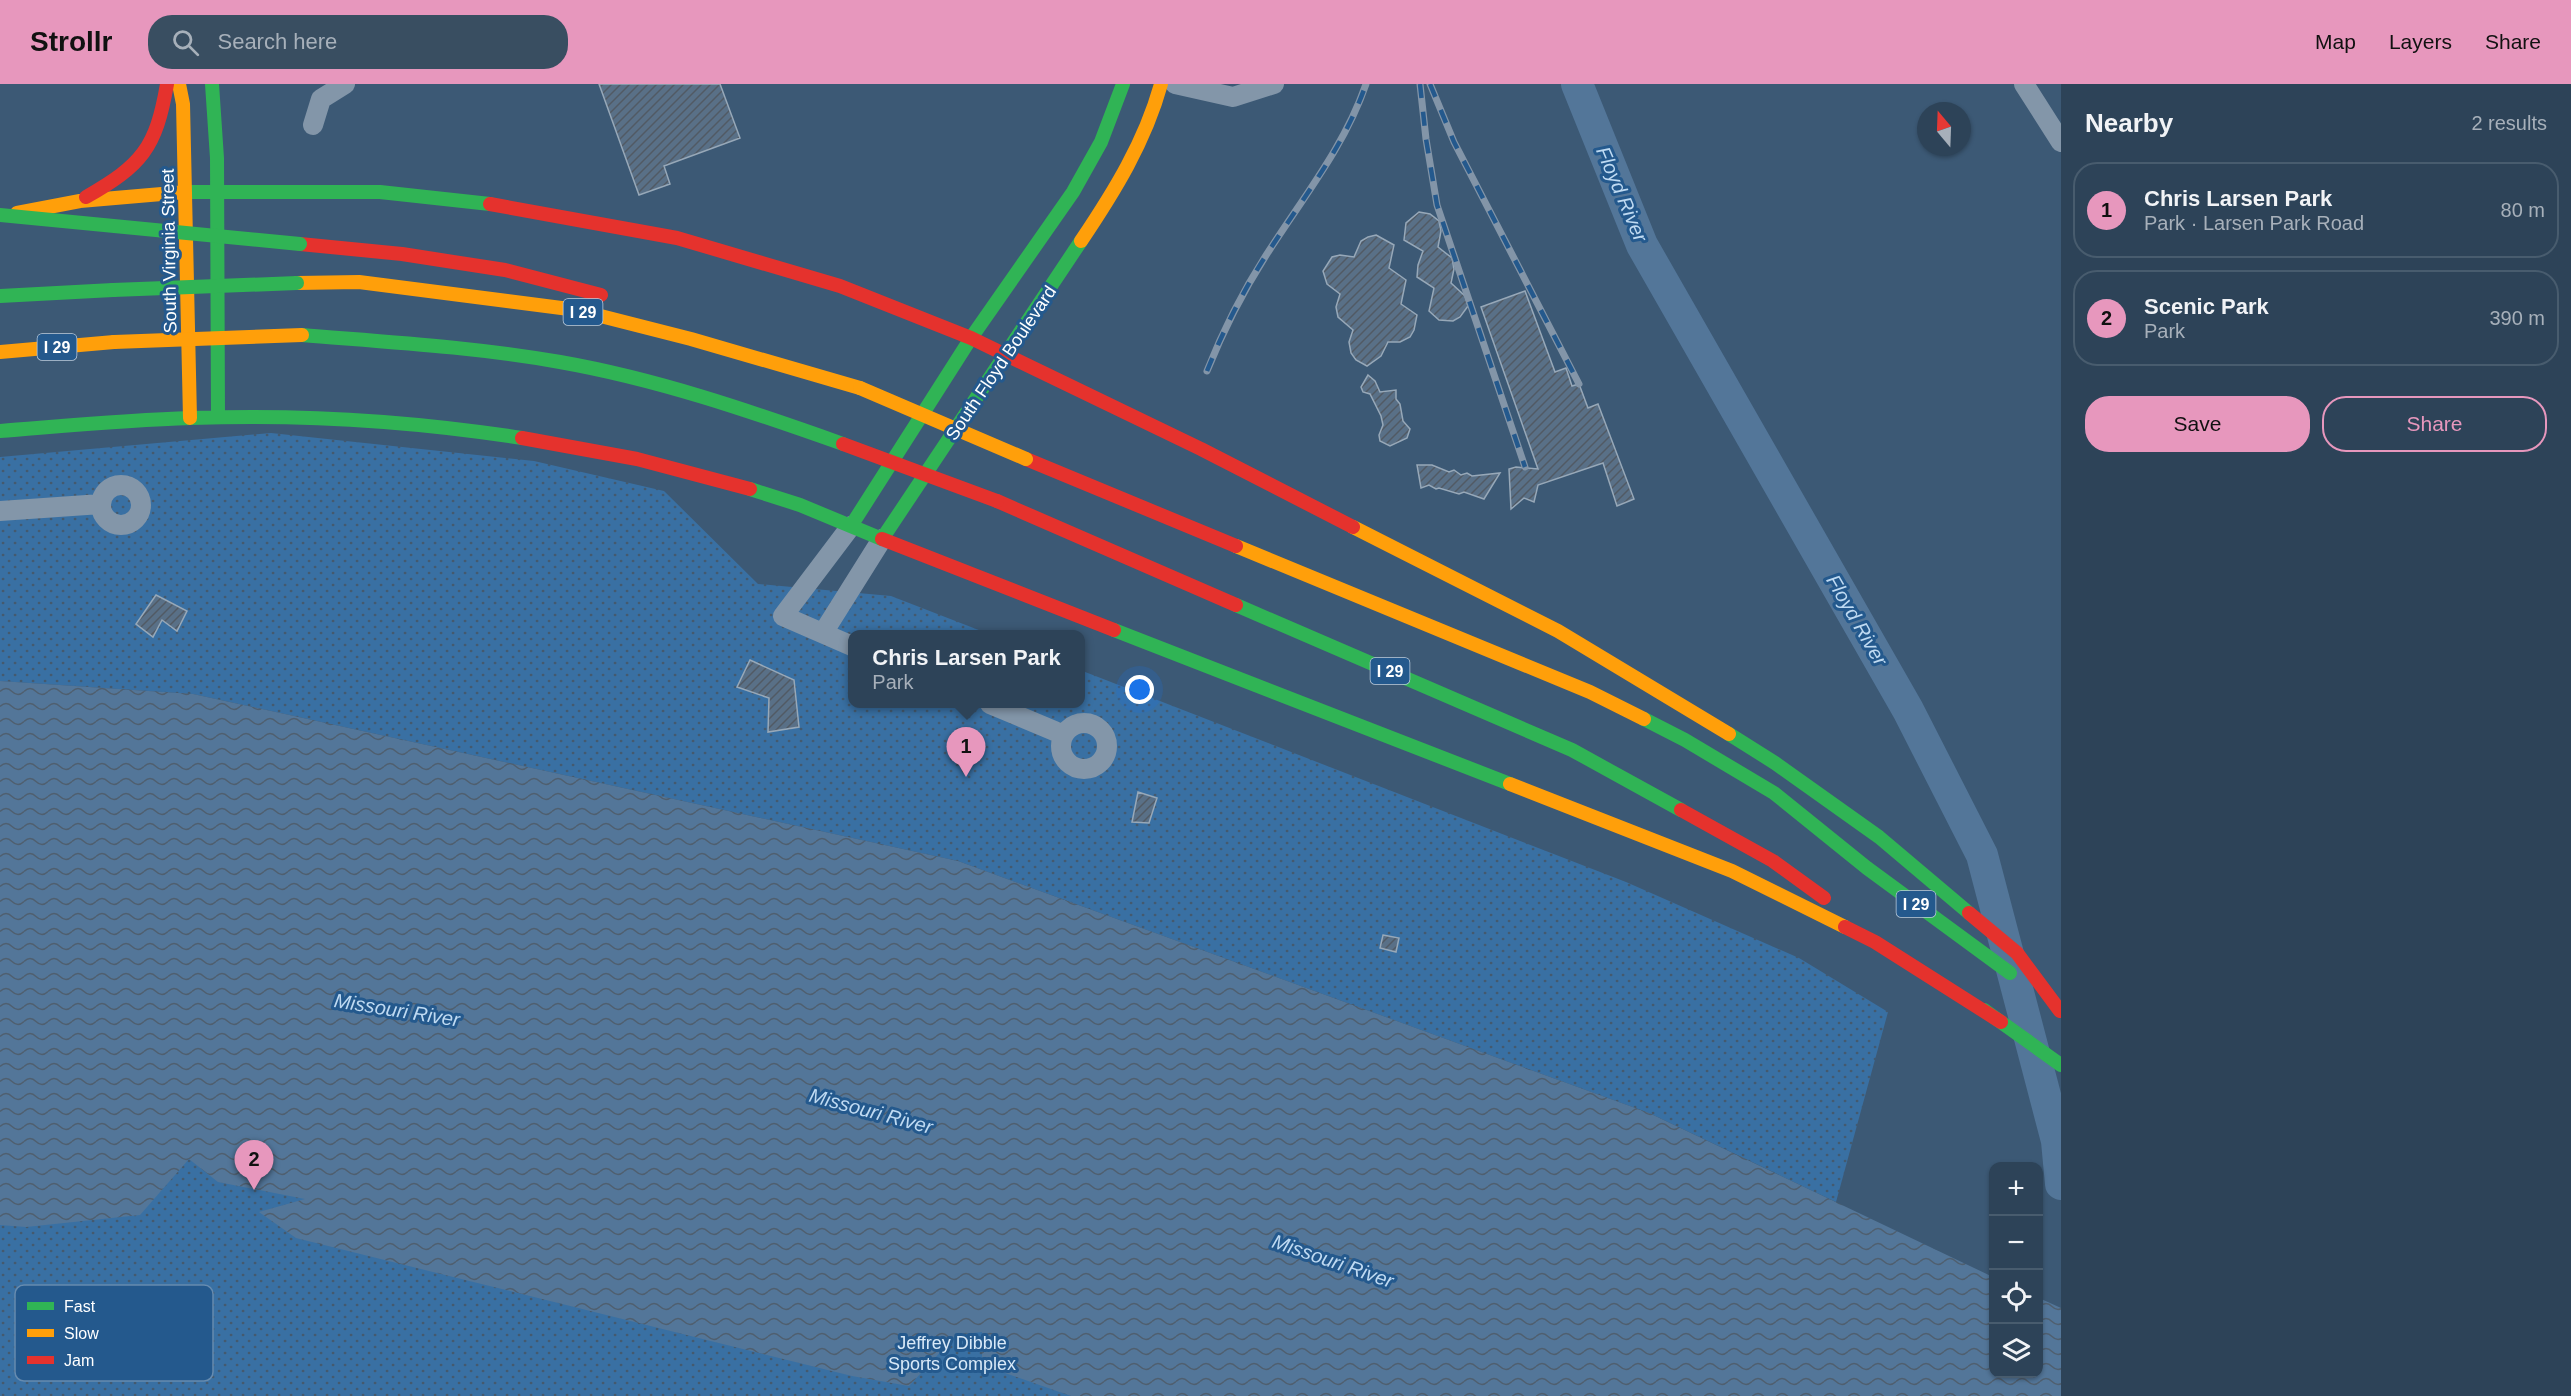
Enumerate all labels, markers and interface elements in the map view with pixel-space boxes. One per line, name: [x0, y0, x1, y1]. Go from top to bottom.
search box: [148, 15, 568, 69]
text: Strollr: [30, 26, 112, 57]
icon: search: [169, 26, 202, 59]
text: Search here: [217, 29, 337, 54]
text: Map: [2315, 30, 2356, 53]
text: Layers: [2389, 30, 2452, 53]
text: Share: [2485, 30, 2541, 53]
north arrow: [1917, 102, 1971, 156]
text: Nearby: [2085, 108, 2173, 138]
text: 2 results: [2471, 112, 2547, 134]
water label: Floyd River: [1592, 143, 1652, 246]
street label: South Virginia Street: [158, 168, 180, 334]
text: Chris Larsen Park: [2144, 186, 2332, 211]
text: 1: [2101, 199, 2112, 221]
text: 80 m: [2501, 199, 2545, 221]
text: Park · Larsen Park Road: [2144, 212, 2364, 234]
street label: South Floyd Boulevard: [942, 282, 1060, 444]
text: Scenic Park: [2144, 294, 2269, 319]
road number: I 29: [564, 299, 602, 325]
text: 2: [2101, 307, 2112, 329]
text: 390 m: [2489, 307, 2545, 329]
text: Park: [2144, 320, 2185, 342]
road number: I 29: [38, 334, 76, 360]
button: Save: [2085, 396, 2310, 452]
button: Share: [2322, 396, 2547, 452]
water label: Floyd River: [1822, 571, 1892, 670]
popup: [848, 630, 1085, 708]
text: Chris Larsen Park: [872, 645, 1061, 670]
road number: I 29: [1370, 658, 1410, 684]
text: Park: [872, 671, 913, 693]
your location: [1125, 675, 1154, 704]
pin: 1: [946, 728, 986, 777]
road number: I 29: [1896, 891, 1936, 917]
water label: Missouri River: [333, 989, 463, 1031]
water label: Missouri River: [807, 1084, 936, 1138]
pin: 2: [234, 1140, 274, 1190]
map controls: [1989, 1162, 2043, 1378]
button: +: [1989, 1162, 2043, 1216]
button: −: [1989, 1216, 2043, 1270]
water label: Missouri River: [1270, 1230, 1398, 1292]
button: locate: [1989, 1270, 2043, 1324]
legend: [15, 1285, 213, 1381]
text: Fast: [64, 1298, 96, 1315]
button: layers: [1989, 1324, 2043, 1378]
text: Slow: [64, 1325, 99, 1342]
park label: Jeffrey Dibble Sports Complex: [888, 1333, 1016, 1374]
text: Jam: [64, 1352, 94, 1369]

